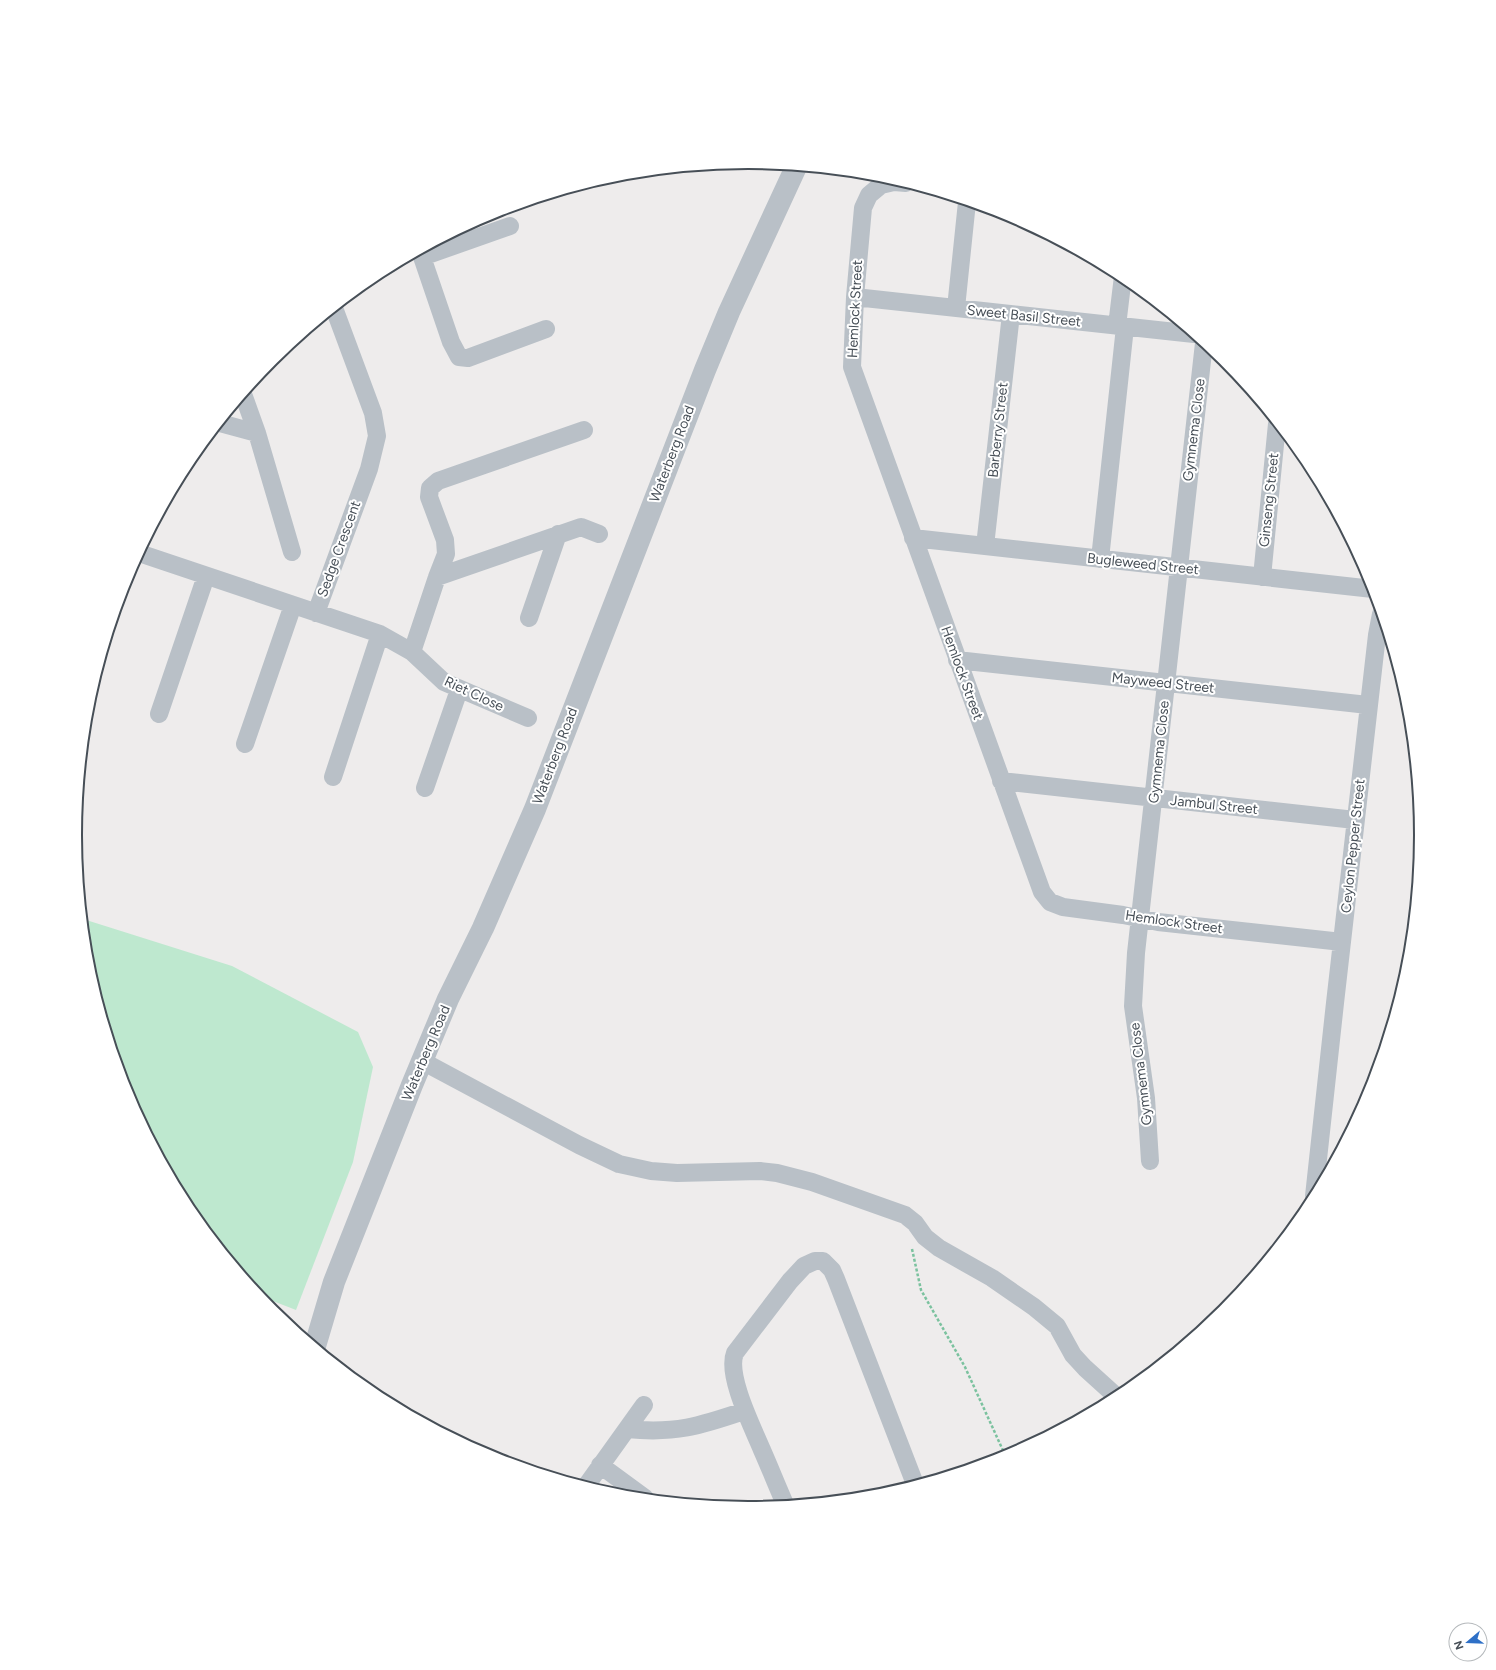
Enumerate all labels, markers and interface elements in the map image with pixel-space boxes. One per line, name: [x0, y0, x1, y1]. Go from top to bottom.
street label: Hemlock Street: [844, 259, 866, 359]
street label: Sweet Basil Street: [966, 302, 1082, 330]
street label: Gymnema Close: [1179, 377, 1209, 482]
street label: Barberry Street: [985, 381, 1011, 479]
street label: Waterberg Road: [646, 403, 698, 505]
street label: Ginseng Street: [1256, 452, 1282, 548]
street label: Sedge Crescent: [314, 499, 364, 599]
street label: Bugleweed Street: [1086, 550, 1200, 578]
street label: Hemlock Street: [937, 624, 987, 722]
street label: Mayweed Street: [1111, 669, 1215, 697]
street label: Riet Close: [441, 673, 507, 715]
street label: Gymnema Close: [1145, 699, 1173, 804]
street label: Waterberg Road: [529, 705, 581, 807]
street label: Ceylon Pepper Street: [1338, 778, 1368, 914]
street label: Jambul Street: [1169, 792, 1259, 818]
street label: Hemlock Street: [1124, 907, 1224, 937]
street label: Waterberg Road: [398, 1003, 454, 1103]
street label: Gymnema Close: [1126, 1021, 1156, 1126]
north arrow: [1448, 1622, 1488, 1662]
text: N: [1451, 1639, 1467, 1651]

